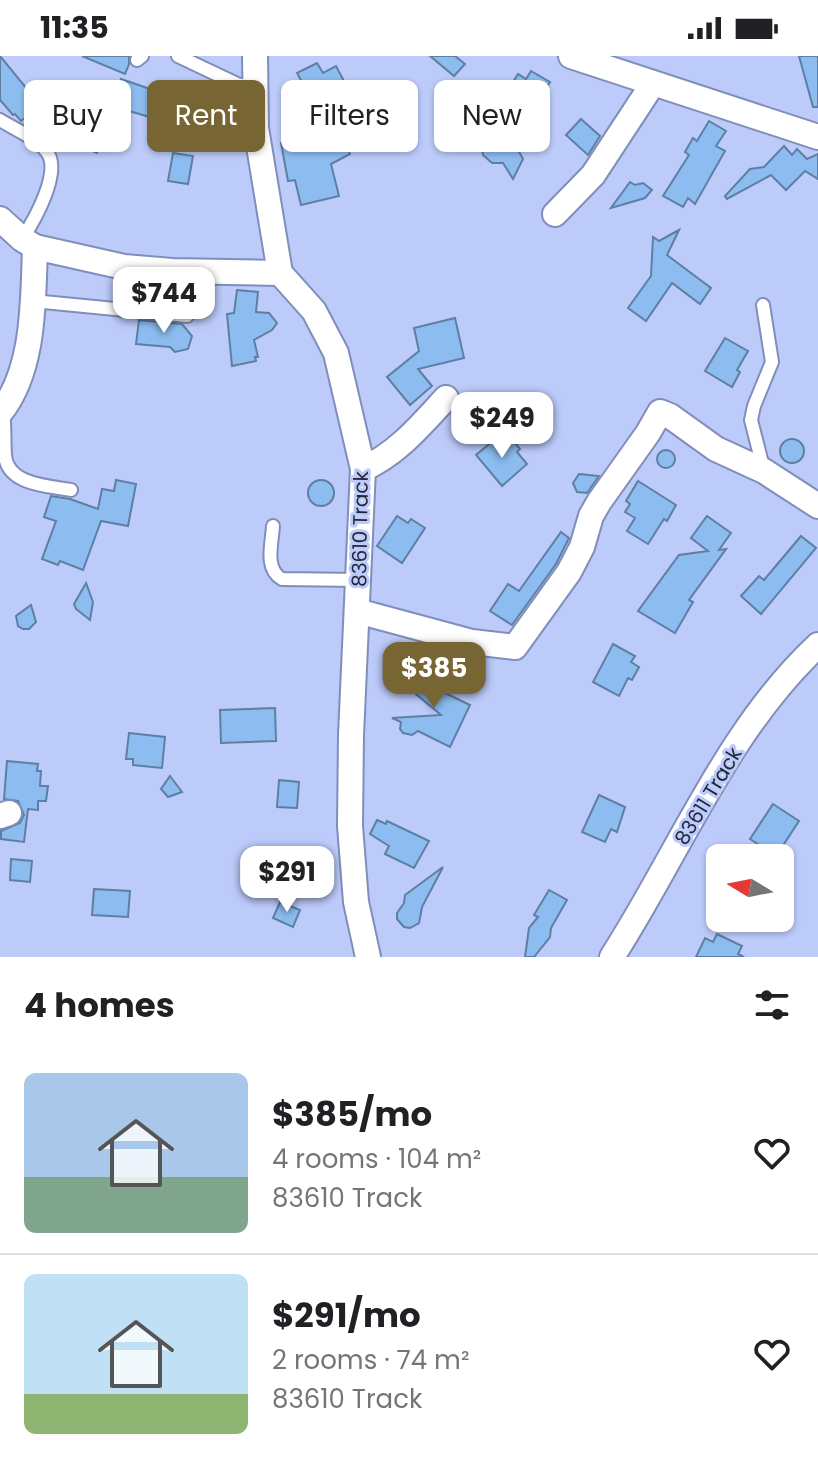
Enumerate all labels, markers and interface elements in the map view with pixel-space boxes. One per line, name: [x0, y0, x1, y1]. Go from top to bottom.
text: 11:35: [40, 6, 109, 49]
chip: Buy: [24, 80, 131, 152]
chip: Rent: [147, 80, 265, 152]
chip: Filters: [281, 80, 418, 152]
chip: New: [434, 80, 550, 152]
pin: $744: [117, 267, 211, 335]
text: $744: [131, 275, 197, 311]
pin: $249: [455, 392, 549, 460]
text: $249: [469, 400, 535, 436]
street label: 83610 Track: [345, 470, 375, 587]
pin: $385: [387, 642, 481, 710]
text: $385: [401, 650, 467, 686]
street label: 83611 Track: [668, 741, 749, 850]
north arrow: [706, 844, 794, 932]
map controls: [706, 844, 794, 932]
pin: $291: [240, 846, 334, 914]
text: $291: [258, 854, 316, 890]
text: 4 homes: [24, 981, 175, 1029]
icon: filters: [750, 983, 794, 1027]
text: $385/mo: [272, 1090, 432, 1138]
icon: home: [88, 1105, 184, 1201]
icon: heart: [750, 1131, 794, 1175]
text: 4 rooms · 104 m²: [272, 1141, 481, 1177]
text: 83610 Track: [272, 1180, 422, 1216]
text: $291/mo: [272, 1291, 421, 1339]
icon: home: [88, 1306, 184, 1402]
icon: heart: [750, 1332, 794, 1376]
text: 2 rooms · 74 m²: [272, 1342, 469, 1378]
text: 83610 Track: [272, 1381, 422, 1417]

